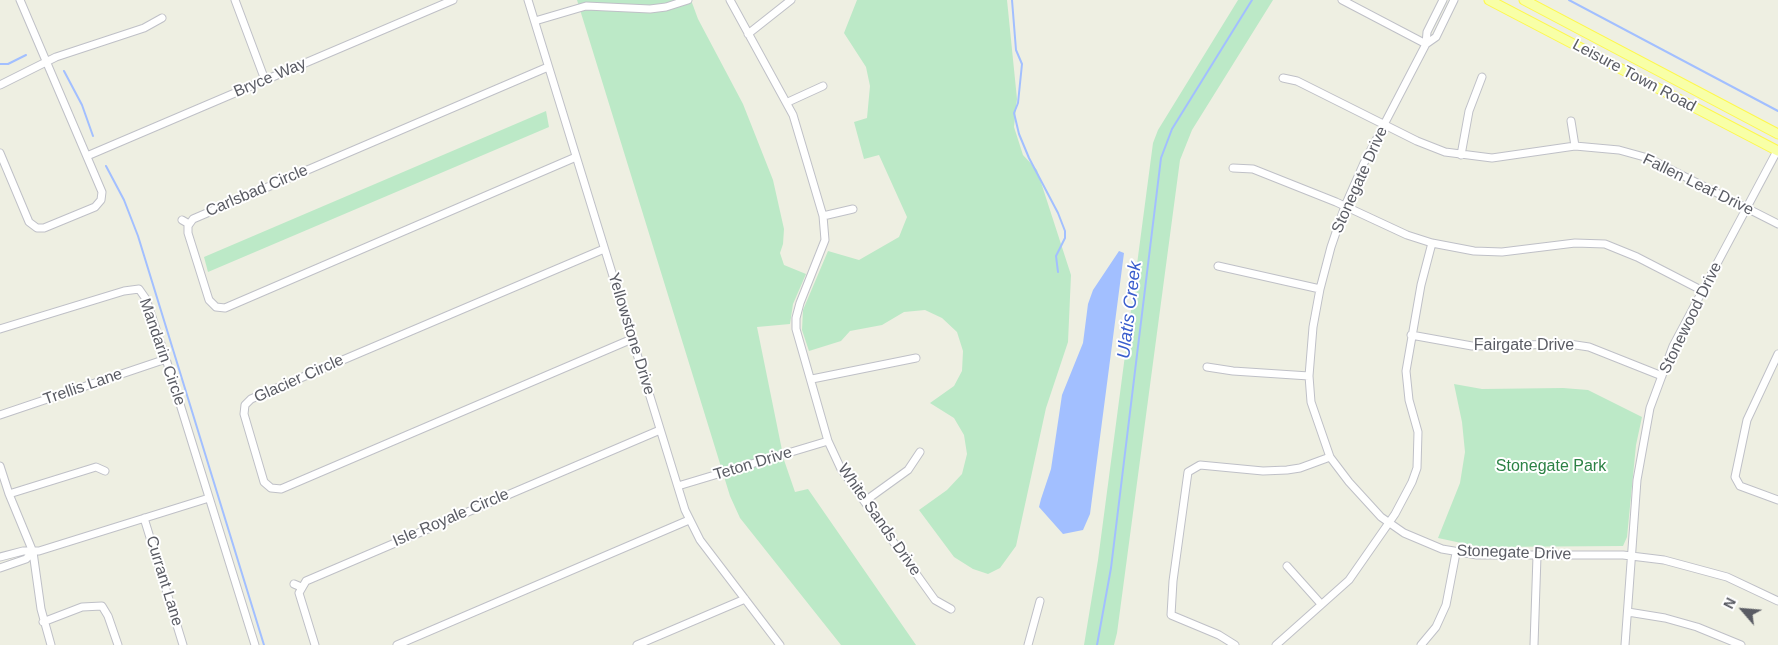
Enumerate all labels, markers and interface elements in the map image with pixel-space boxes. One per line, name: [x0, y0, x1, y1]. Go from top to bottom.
street label: Leisure Town Road: [1569, 35, 1699, 117]
street label: Bryce Way: [231, 54, 309, 102]
street label: Stonegate Drive: [1328, 124, 1392, 236]
street label: Fallen Leaf Drive: [1639, 150, 1757, 220]
street label: Carlsbad Circle: [203, 161, 311, 221]
street label: Stonewood Drive: [1656, 259, 1726, 377]
water label: Ulatis Creek: [1113, 260, 1147, 360]
street label: Yellowstone Drive: [603, 271, 659, 397]
street label: Mandarin Circle: [135, 296, 189, 408]
street label: Fairgate Drive: [1474, 336, 1574, 356]
street label: Glacier Circle: [251, 351, 347, 407]
street label: Trellis Lane: [41, 365, 125, 409]
street label: Teton Drive: [712, 443, 794, 485]
park label: Stonegate Park: [1496, 457, 1606, 477]
street label: White Sands Drive: [833, 460, 925, 580]
street label: Isle Royale Circle: [390, 485, 512, 551]
street label: Currant Lane: [141, 534, 187, 628]
street label: Stonegate Drive: [1456, 541, 1572, 565]
north arrow: [1718, 585, 1768, 635]
text: N: [1720, 595, 1739, 611]

